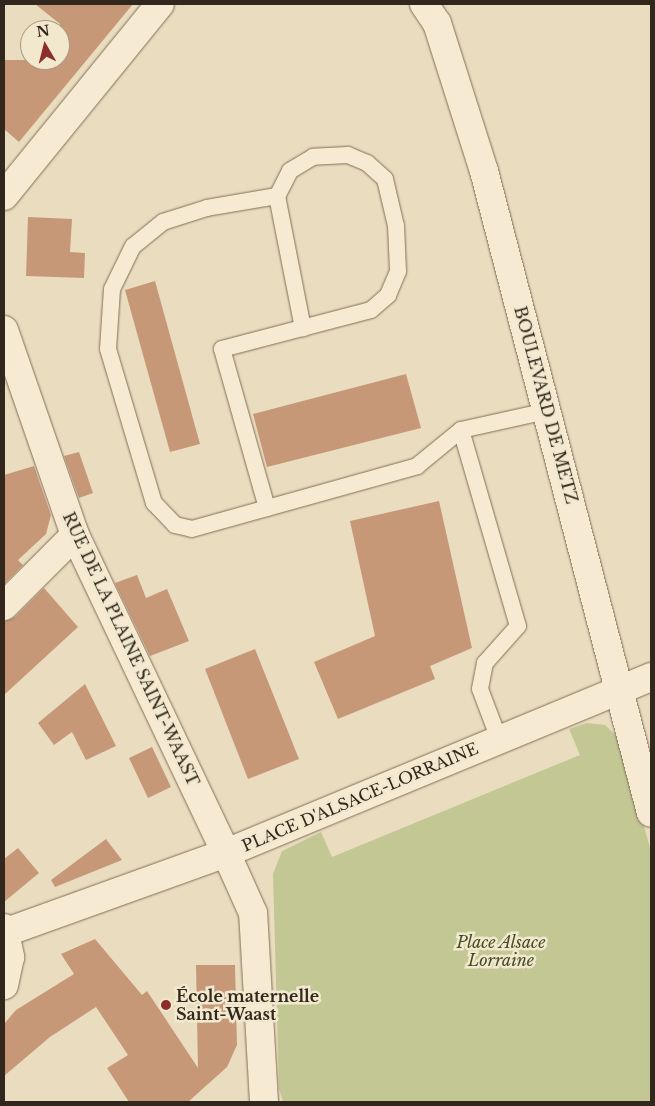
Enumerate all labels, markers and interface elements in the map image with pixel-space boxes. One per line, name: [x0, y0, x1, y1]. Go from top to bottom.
north arrow: [20, 20, 70, 70]
text: N: [35, 21, 51, 41]
street label: BOULEVARD DE METZ: [510, 304, 582, 506]
street label: RUE DE LA PLAINE SAINT-WAAST: [59, 509, 203, 789]
street label: PLACE D'ALSACE-LORRAINE: [239, 738, 481, 856]
park label: Place Alsace Lorraine: [456, 932, 546, 970]
place label: École maternelle Saint-Waast: [176, 986, 319, 1024]
marker: École maternelle Saint-Waast: [160, 999, 172, 1011]

